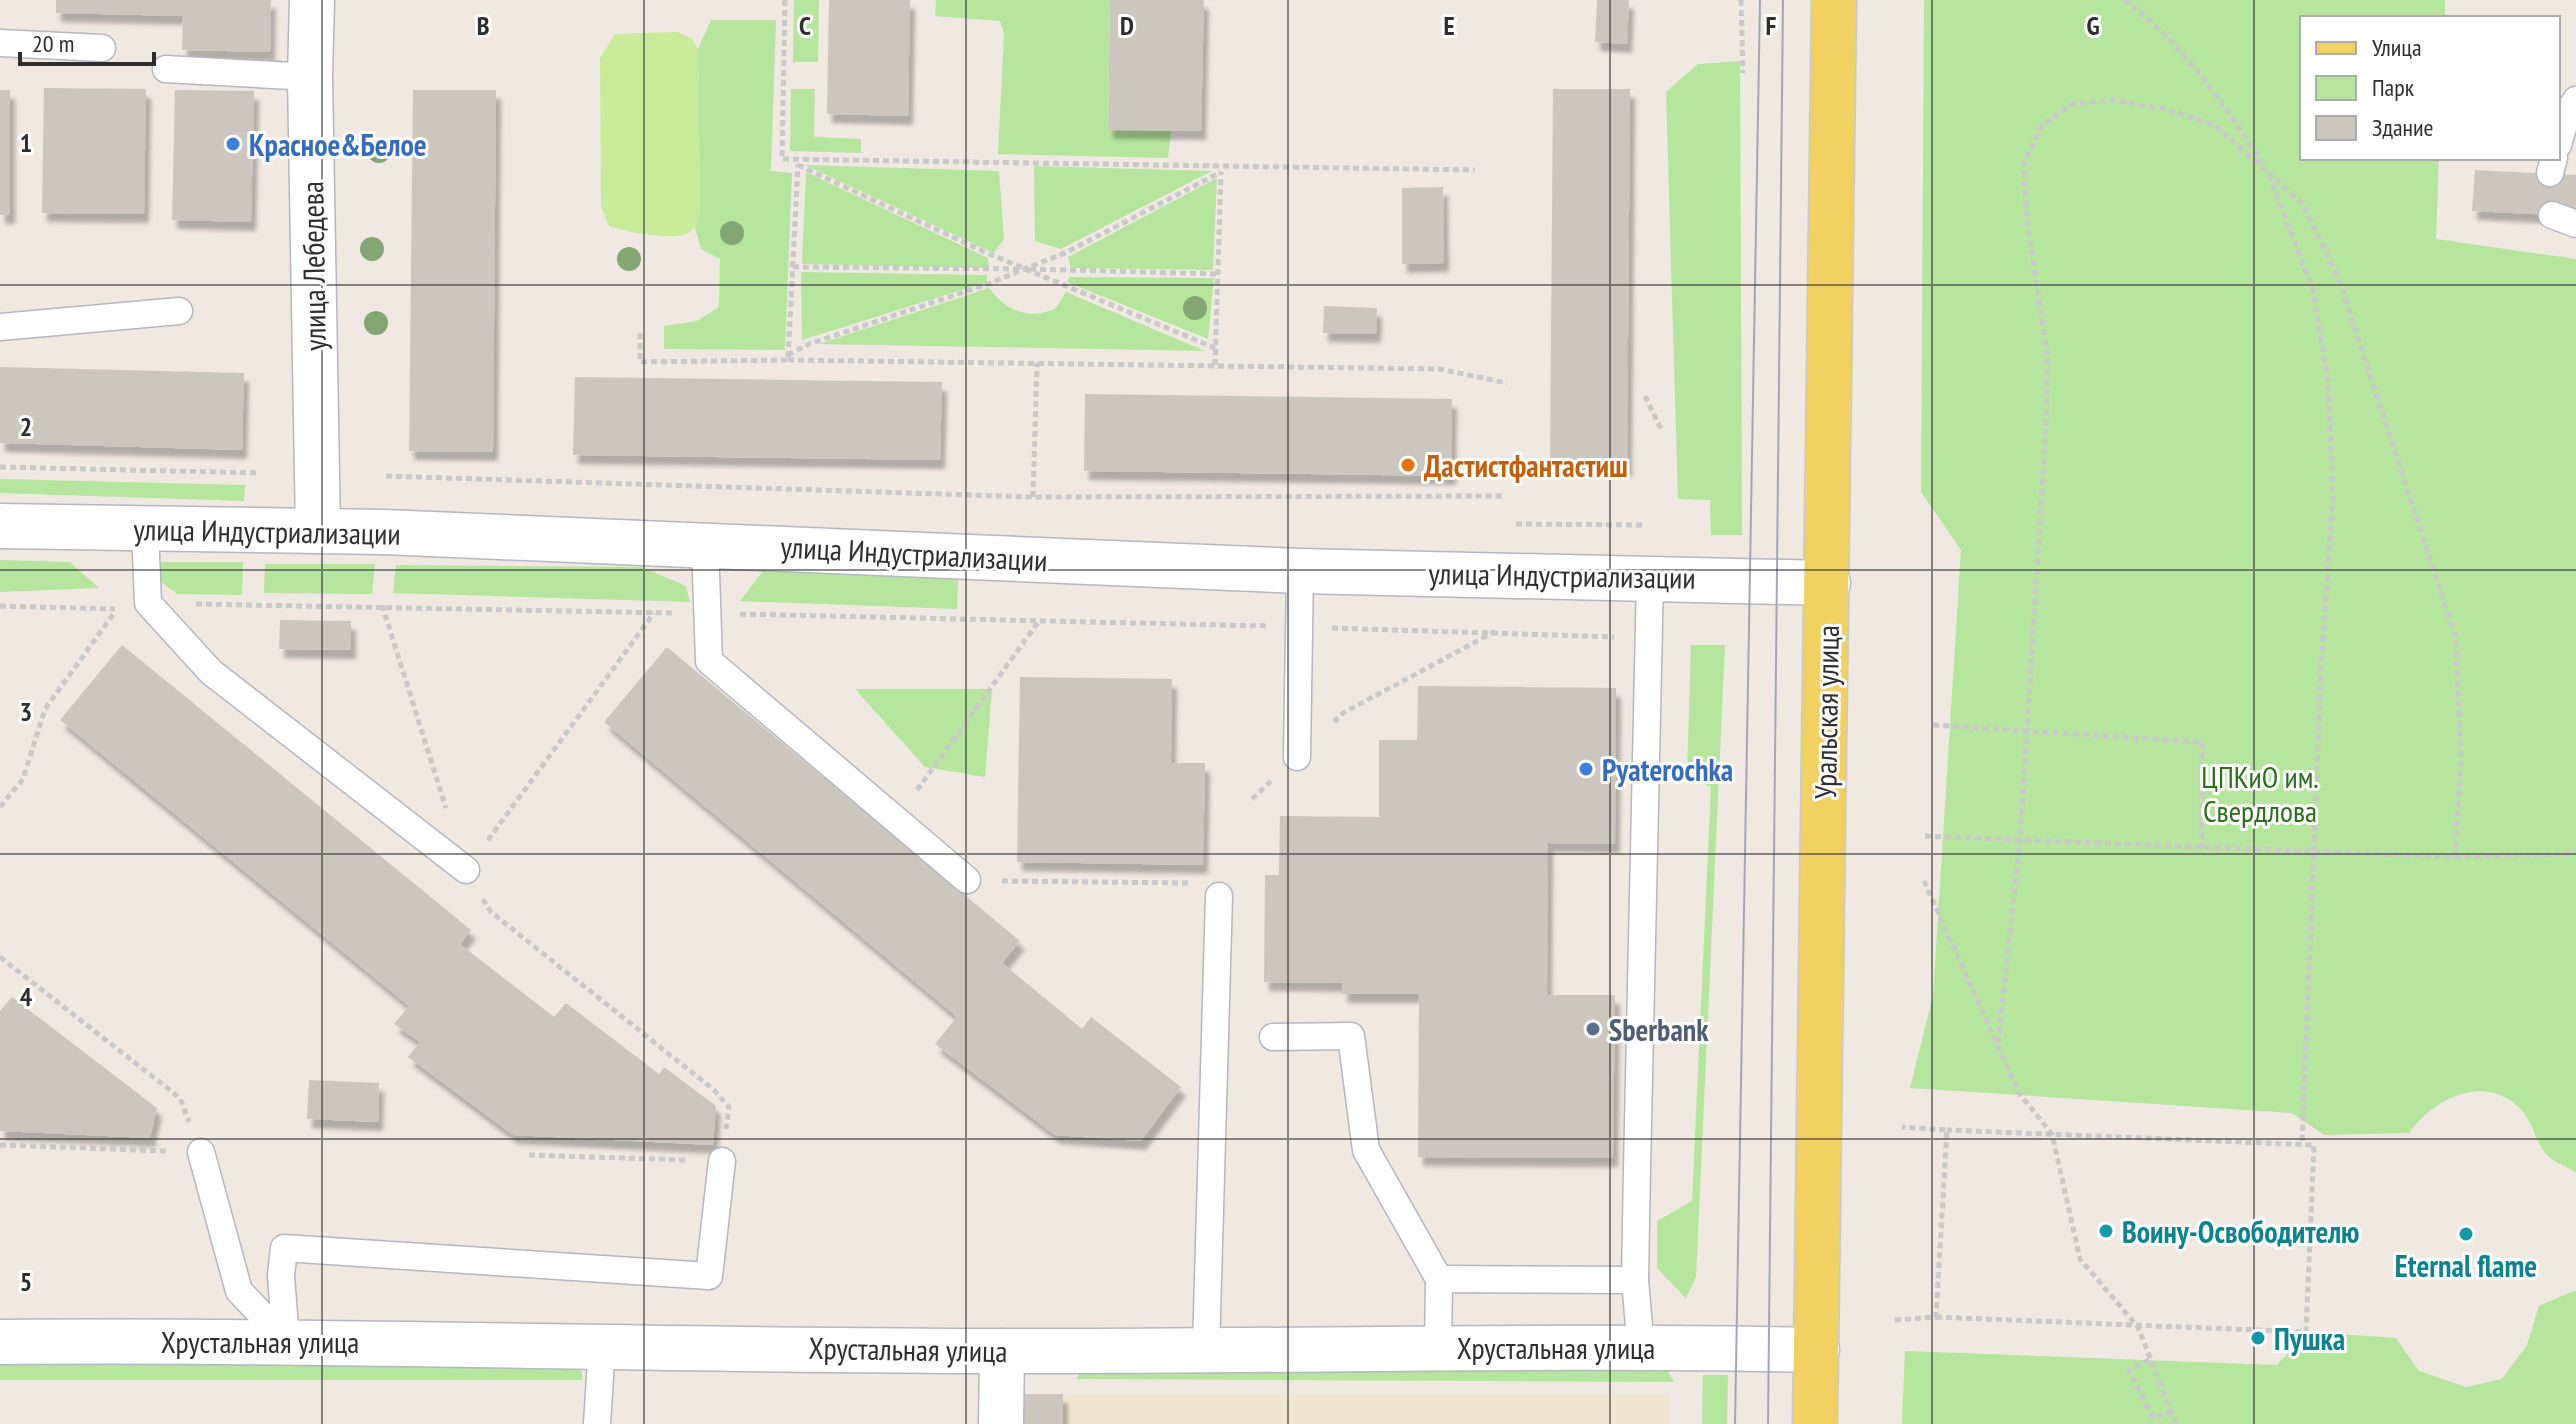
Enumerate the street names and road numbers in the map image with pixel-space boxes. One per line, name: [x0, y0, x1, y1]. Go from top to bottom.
street label: улица Лебедева: [292, 181, 334, 351]
street label: улица Индустриализации: [133, 509, 401, 553]
street label: улица Индустриализации: [780, 527, 1048, 579]
street label: улица Индустриализации: [1428, 553, 1696, 597]
street label: Уральская улица: [1805, 625, 1847, 799]
street label: Хрустальная улица: [161, 1322, 359, 1361]
street label: Хрустальная улица: [808, 1328, 1008, 1370]
street label: Хрустальная улица: [1457, 1328, 1655, 1367]

